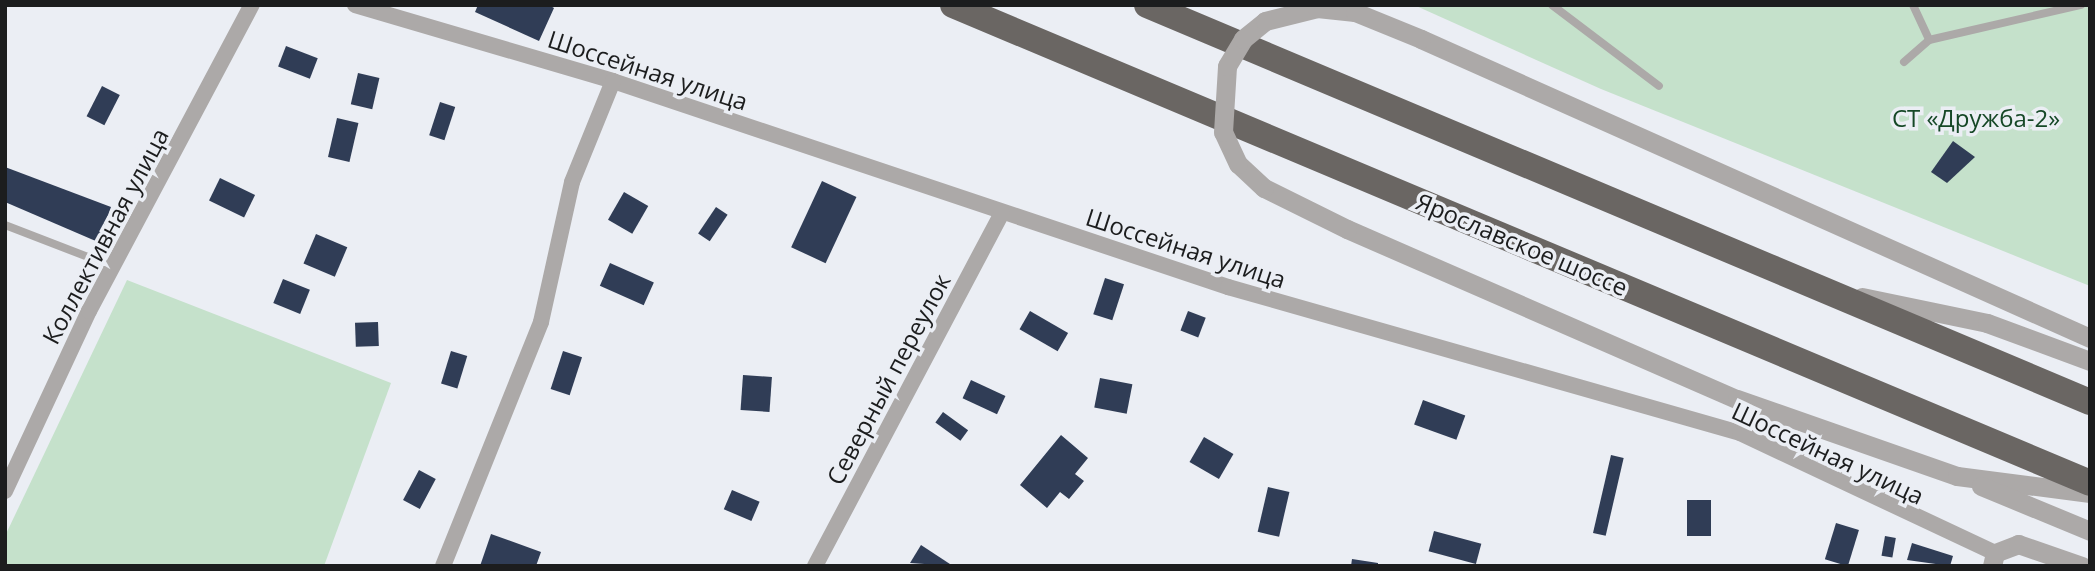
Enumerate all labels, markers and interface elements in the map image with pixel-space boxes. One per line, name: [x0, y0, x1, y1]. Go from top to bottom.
street label: Шоссейная улица: [544, 24, 752, 116]
park label: СТ «Дружба-2»: [1892, 104, 2060, 132]
street label: Коллективная улица: [36, 123, 174, 349]
street label: Ярославское шоссе: [1412, 186, 1632, 302]
street label: Шоссейная улица: [1082, 202, 1290, 294]
street label: Северный переулок: [820, 269, 956, 489]
street label: Шоссейная улица: [1728, 396, 1928, 510]

